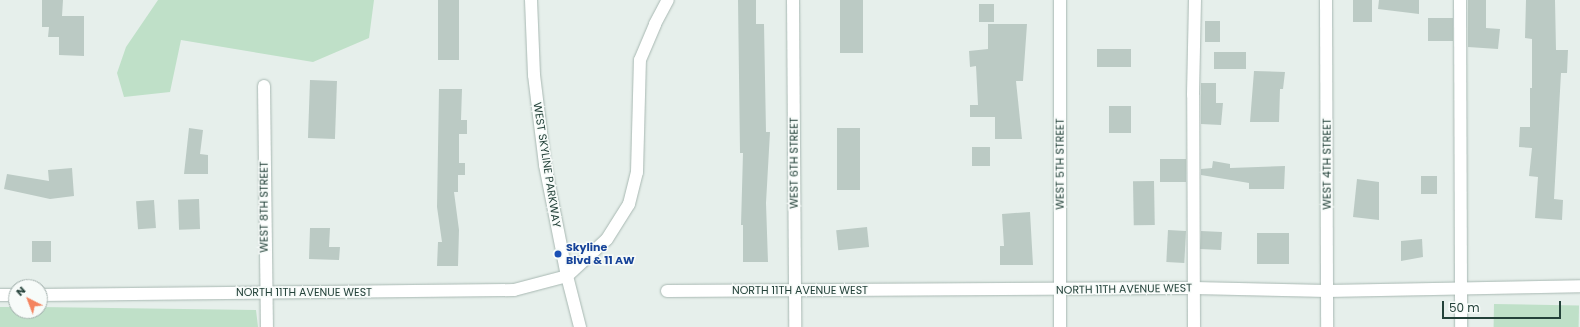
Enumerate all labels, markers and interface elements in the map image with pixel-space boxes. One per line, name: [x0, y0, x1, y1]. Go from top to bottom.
street label: WEST SKYLINE PARKWAY: [531, 101, 563, 229]
street label: WEST 6TH STREET: [787, 117, 801, 209]
street label: WEST 5TH STREET: [1053, 118, 1067, 210]
street label: WEST 4TH STREET: [1320, 118, 1334, 210]
street label: WEST 8TH STREET: [257, 161, 271, 253]
place label: Skyline Blvd & 11 AW: [566, 241, 635, 267]
marker: Skyline Blvd & 11 AW: [553, 249, 563, 259]
north arrow: [8, 279, 48, 319]
street label: NORTH 11TH AVENUE WEST: [1056, 281, 1192, 297]
text: N: [12, 282, 29, 300]
street label: NORTH 11TH AVENUE WEST: [732, 283, 868, 297]
street label: NORTH 11TH AVENUE WEST: [236, 285, 372, 299]
scale bar: [1444, 293, 1563, 319]
text: 50 m: [1449, 299, 1480, 316]

